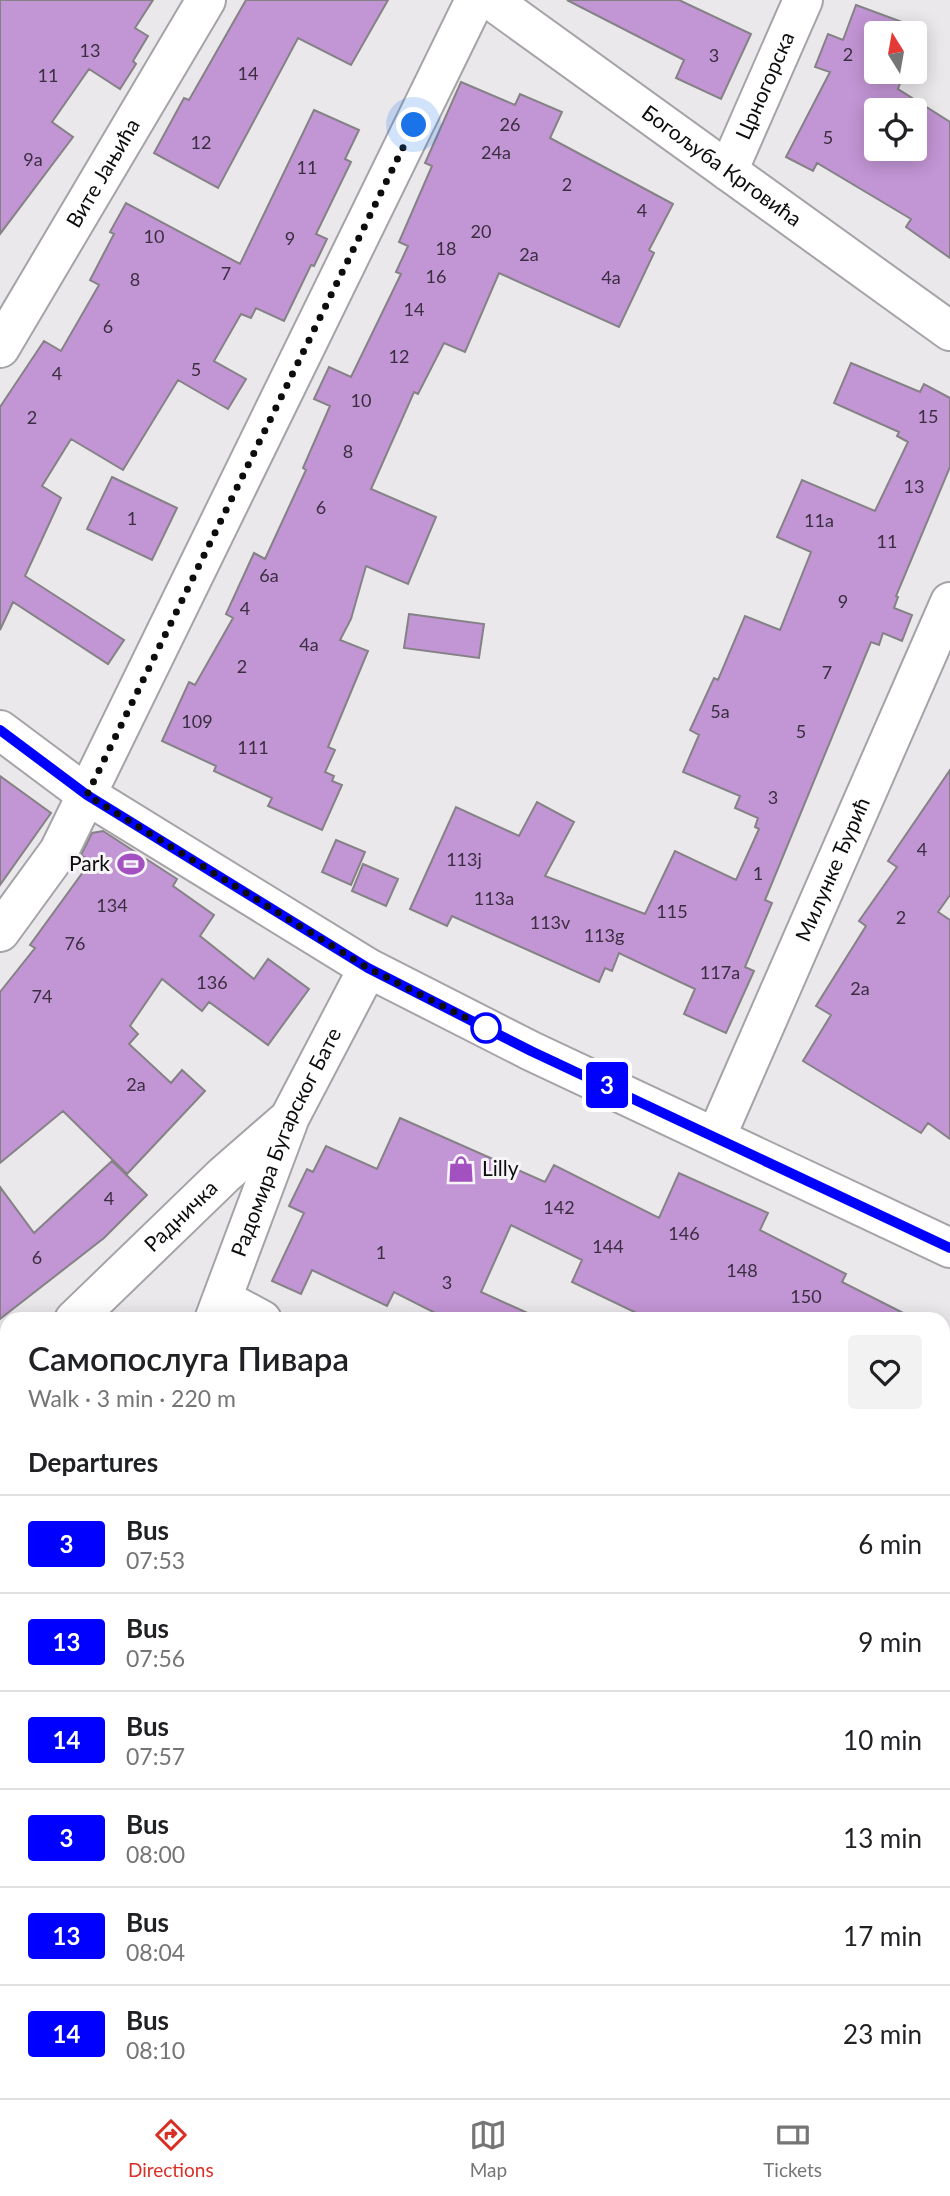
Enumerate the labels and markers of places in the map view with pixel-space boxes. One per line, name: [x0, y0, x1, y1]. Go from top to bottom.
sports icon: Park: [116, 849, 146, 879]
place label: Park: [69, 850, 110, 875]
unlabelled marker: [471, 1013, 501, 1043]
shop icon: Lilly: [446, 1154, 476, 1184]
place label: Lilly: [482, 1155, 519, 1180]

